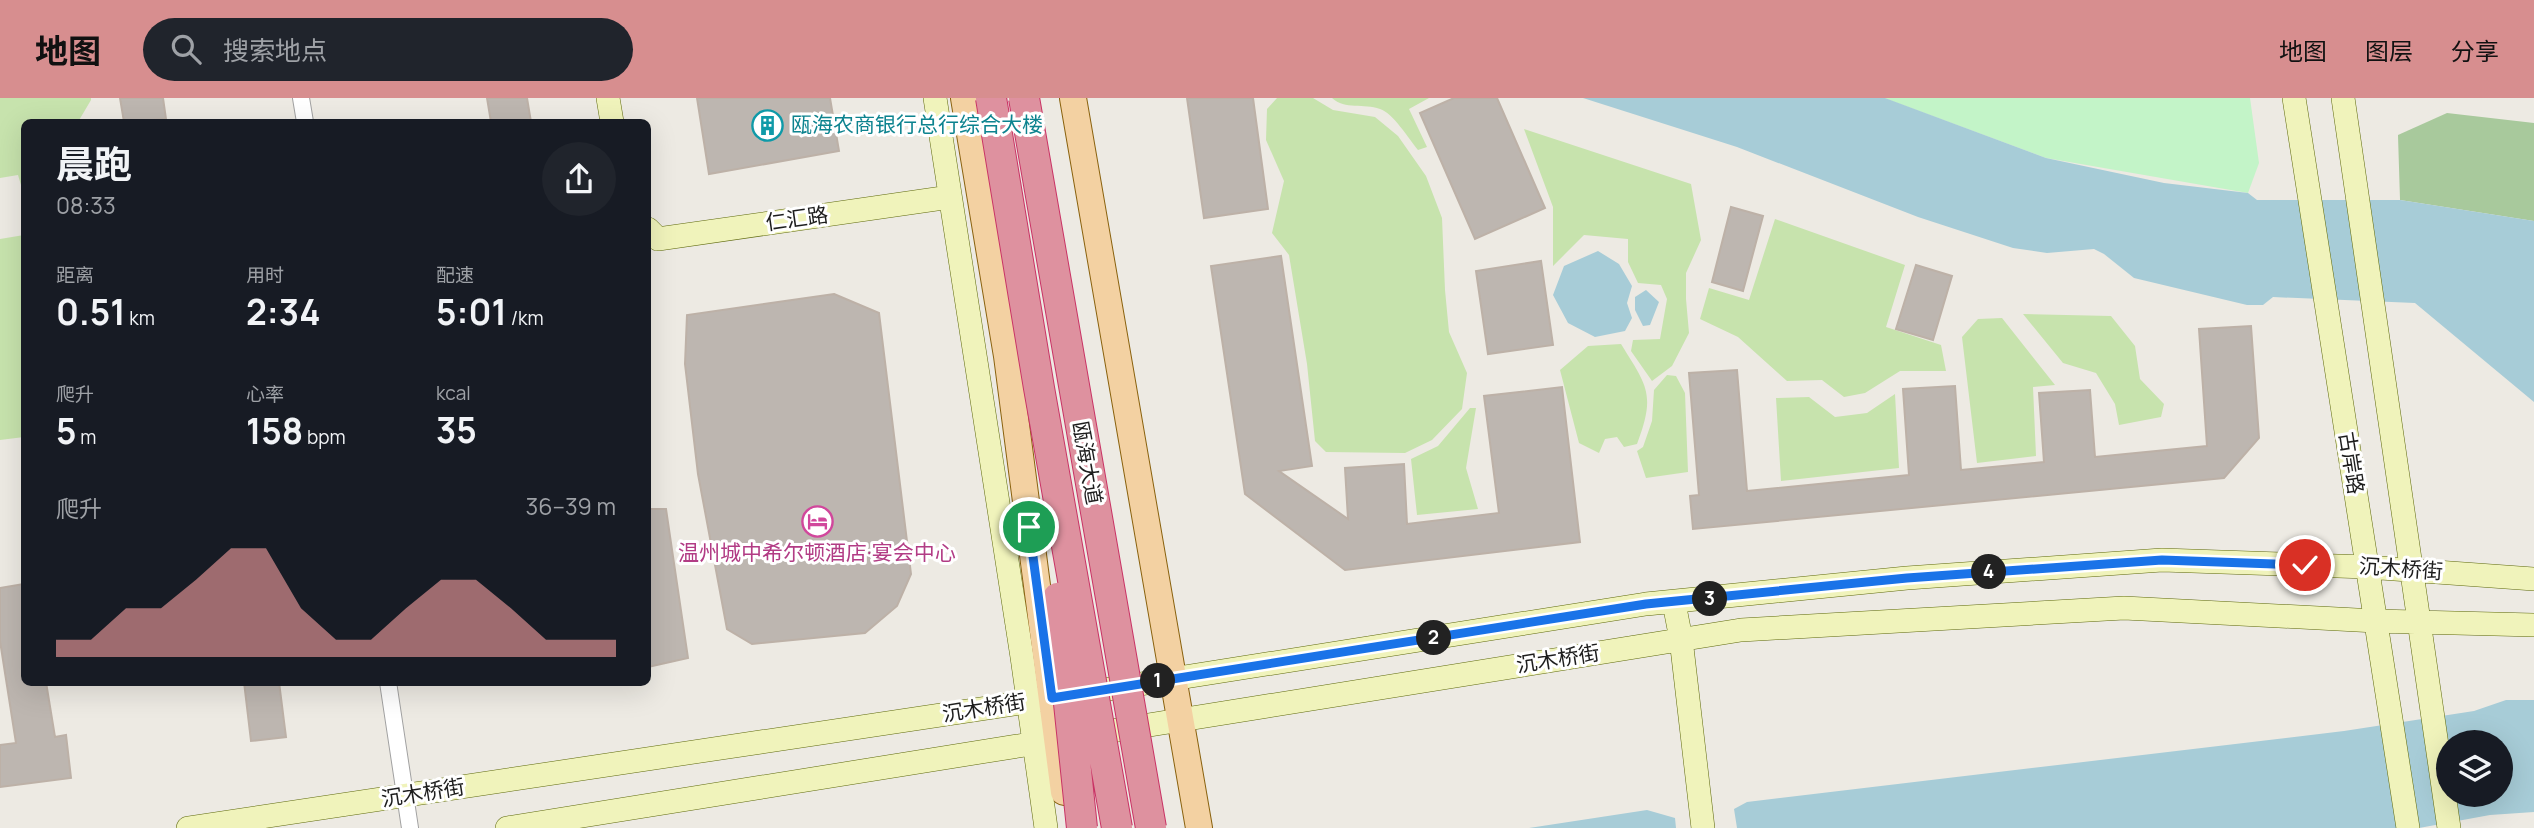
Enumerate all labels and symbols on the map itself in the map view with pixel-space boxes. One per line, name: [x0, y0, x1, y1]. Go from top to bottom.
building icon: 瓯海农商银行总行综合大楼: [751, 108, 785, 142]
place label: 瓯海农商银行总行综合大楼: [791, 110, 1043, 138]
street label: 仁汇路: [764, 200, 830, 236]
street label: 瓯海大道: [1067, 419, 1109, 507]
street label: 古岸路: [2333, 430, 2371, 496]
pin: [999, 497, 1059, 557]
hotel icon: 温州城中希尔顿酒店·宴会中心: [800, 504, 834, 538]
pin: [2275, 535, 2335, 595]
place label: 温州城中希尔顿酒店·宴会中心: [678, 538, 956, 566]
street label: 沉木桥街: [2358, 551, 2444, 585]
pin: 4: [1972, 554, 2007, 589]
pin: 3: [1692, 582, 1728, 616]
pin: 2: [1416, 620, 1452, 656]
street label: 沉木桥街: [1514, 638, 1602, 678]
pin: 1: [1140, 664, 1176, 698]
street label: 沉木桥街: [940, 687, 1028, 727]
street label: 沉木桥街: [379, 772, 467, 812]

